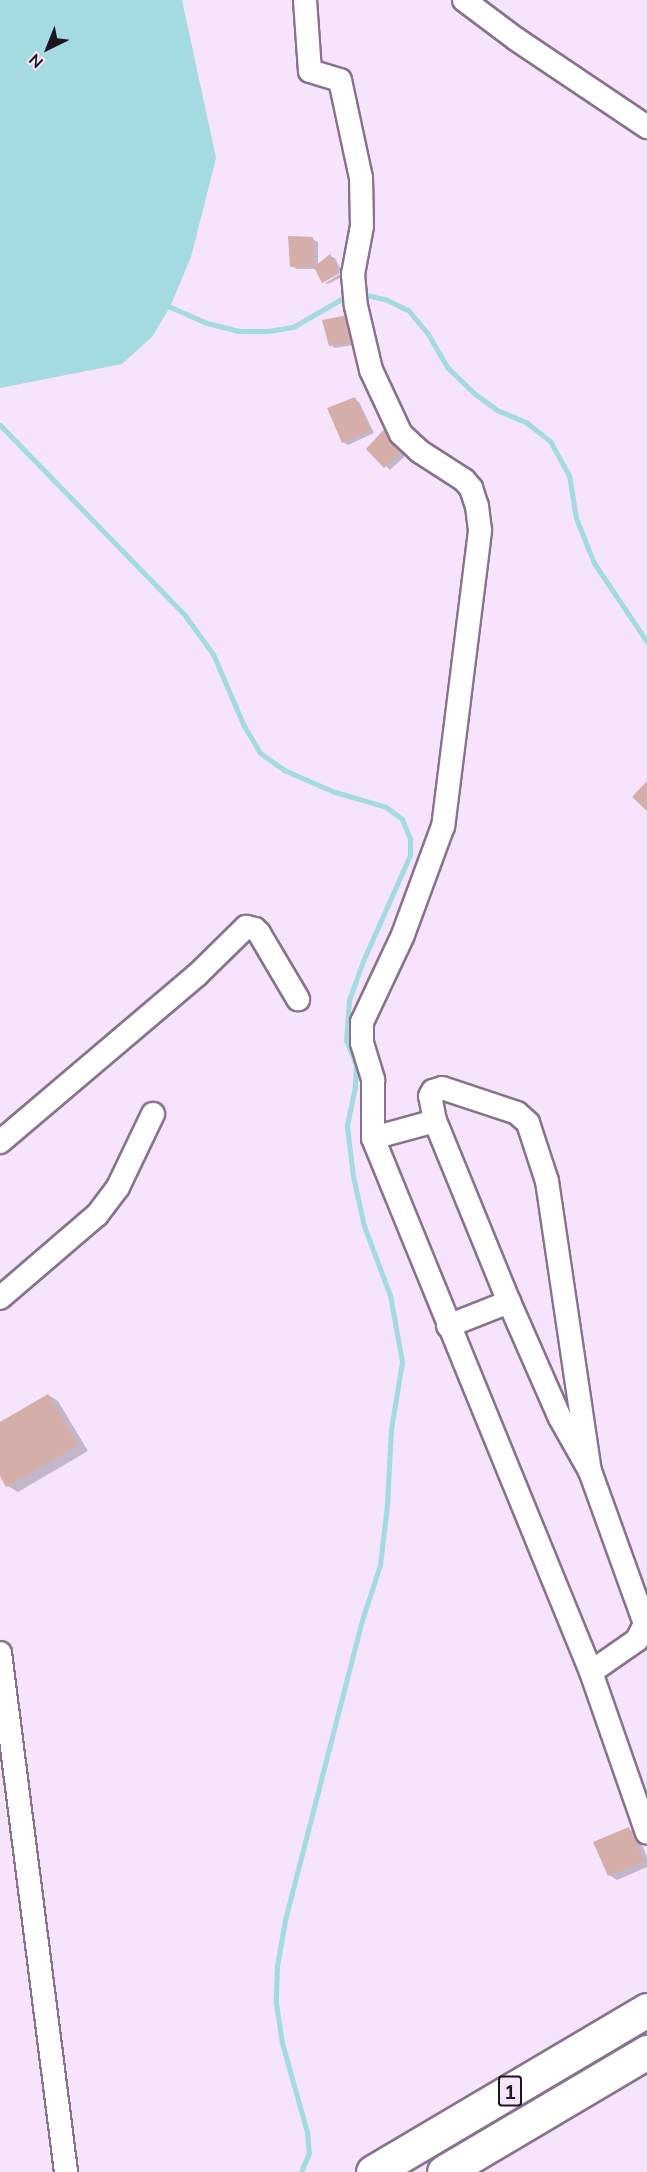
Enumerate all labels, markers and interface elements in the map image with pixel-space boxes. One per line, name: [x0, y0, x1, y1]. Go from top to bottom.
north arrow: [18, 18, 78, 78]
text: N: [24, 50, 47, 73]
road number: 1: [498, 2074, 522, 2108]

